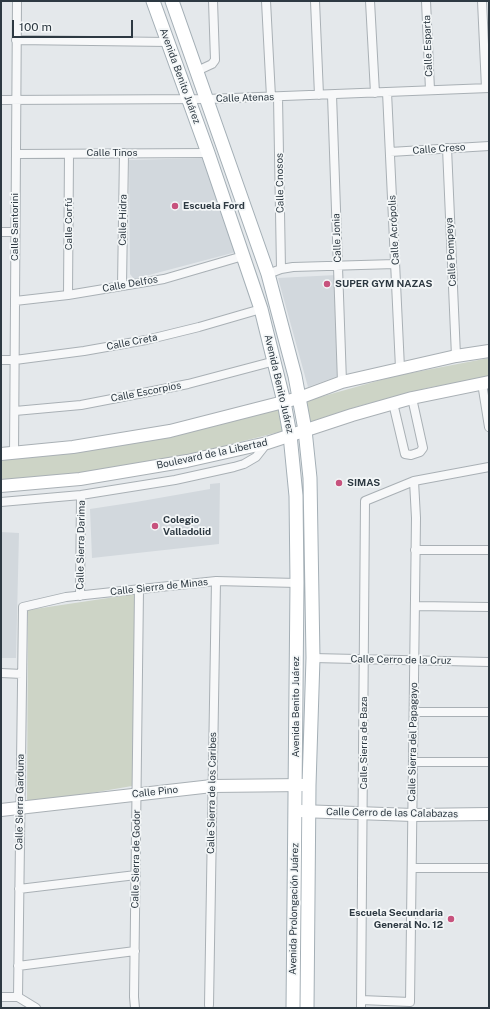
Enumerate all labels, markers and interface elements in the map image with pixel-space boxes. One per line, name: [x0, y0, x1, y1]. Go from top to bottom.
scale bar: [14, 12, 135, 38]
street label: Calle Esparta: [421, 15, 435, 77]
text: 100 m: [19, 20, 52, 34]
street label: Avenida Benito Juárez: [157, 26, 203, 126]
street label: Calle Atenas: [216, 91, 274, 105]
street label: Calle Creso: [412, 141, 466, 157]
street label: Calle Tinos: [86, 147, 138, 159]
street label: Calle Cnosos: [273, 153, 287, 213]
street label: Calle Santorini: [9, 193, 21, 261]
street label: Calle Hidra: [117, 194, 129, 246]
street label: Calle Acrópolis: [386, 195, 402, 265]
street label: Calle Corfú: [63, 198, 75, 250]
place label: Escuela Ford: [183, 200, 245, 212]
marker: Escuela Ford: [170, 201, 180, 211]
street label: Calle Jonia: [330, 213, 344, 263]
street label: Calle Pompeya: [443, 217, 459, 287]
street label: Calle Delfos: [101, 273, 159, 295]
place label: SUPER GYM NAZAS: [335, 278, 432, 290]
marker: SUPER GYM NAZAS: [322, 279, 332, 289]
street label: Calle Creta: [106, 331, 158, 353]
street label: Avenida Benito Juárez: [262, 333, 296, 435]
street label: Calle Escorpios: [110, 379, 182, 405]
street label: Boulevard de la Libertad: [155, 436, 269, 472]
place label: SIMAS: [347, 477, 380, 489]
marker: SIMAS: [334, 478, 344, 488]
street label: Calle Sierra Darima: [74, 500, 88, 590]
place label: Colegio Valladolid: [163, 514, 211, 538]
marker: Colegio Valladolid: [150, 521, 160, 531]
street label: Calle Sierra de Minas: [109, 576, 209, 598]
street label: Calle Cerro de la Cruz: [350, 653, 452, 667]
street label: Avenida Benito Juárez: [290, 656, 302, 758]
street label: Calle Sierra del Papagayo: [406, 682, 420, 802]
street label: Calle Sierra de Baza: [358, 696, 370, 790]
street label: Calle Sierra de los Caribes: [205, 732, 219, 854]
street label: Calle Sierra Garduna: [13, 754, 27, 850]
street label: Calle Pino: [131, 784, 179, 800]
street label: Calle Cerro de las Calabazas: [326, 806, 458, 820]
street label: Calle Sierra de Godor: [129, 809, 143, 909]
street label: Avenida Prolongación Juárez: [287, 843, 301, 975]
place label: Escuela Secundaria General No. 12: [349, 907, 443, 930]
marker: Escuela Secundaria General No. 12: [446, 914, 456, 924]

